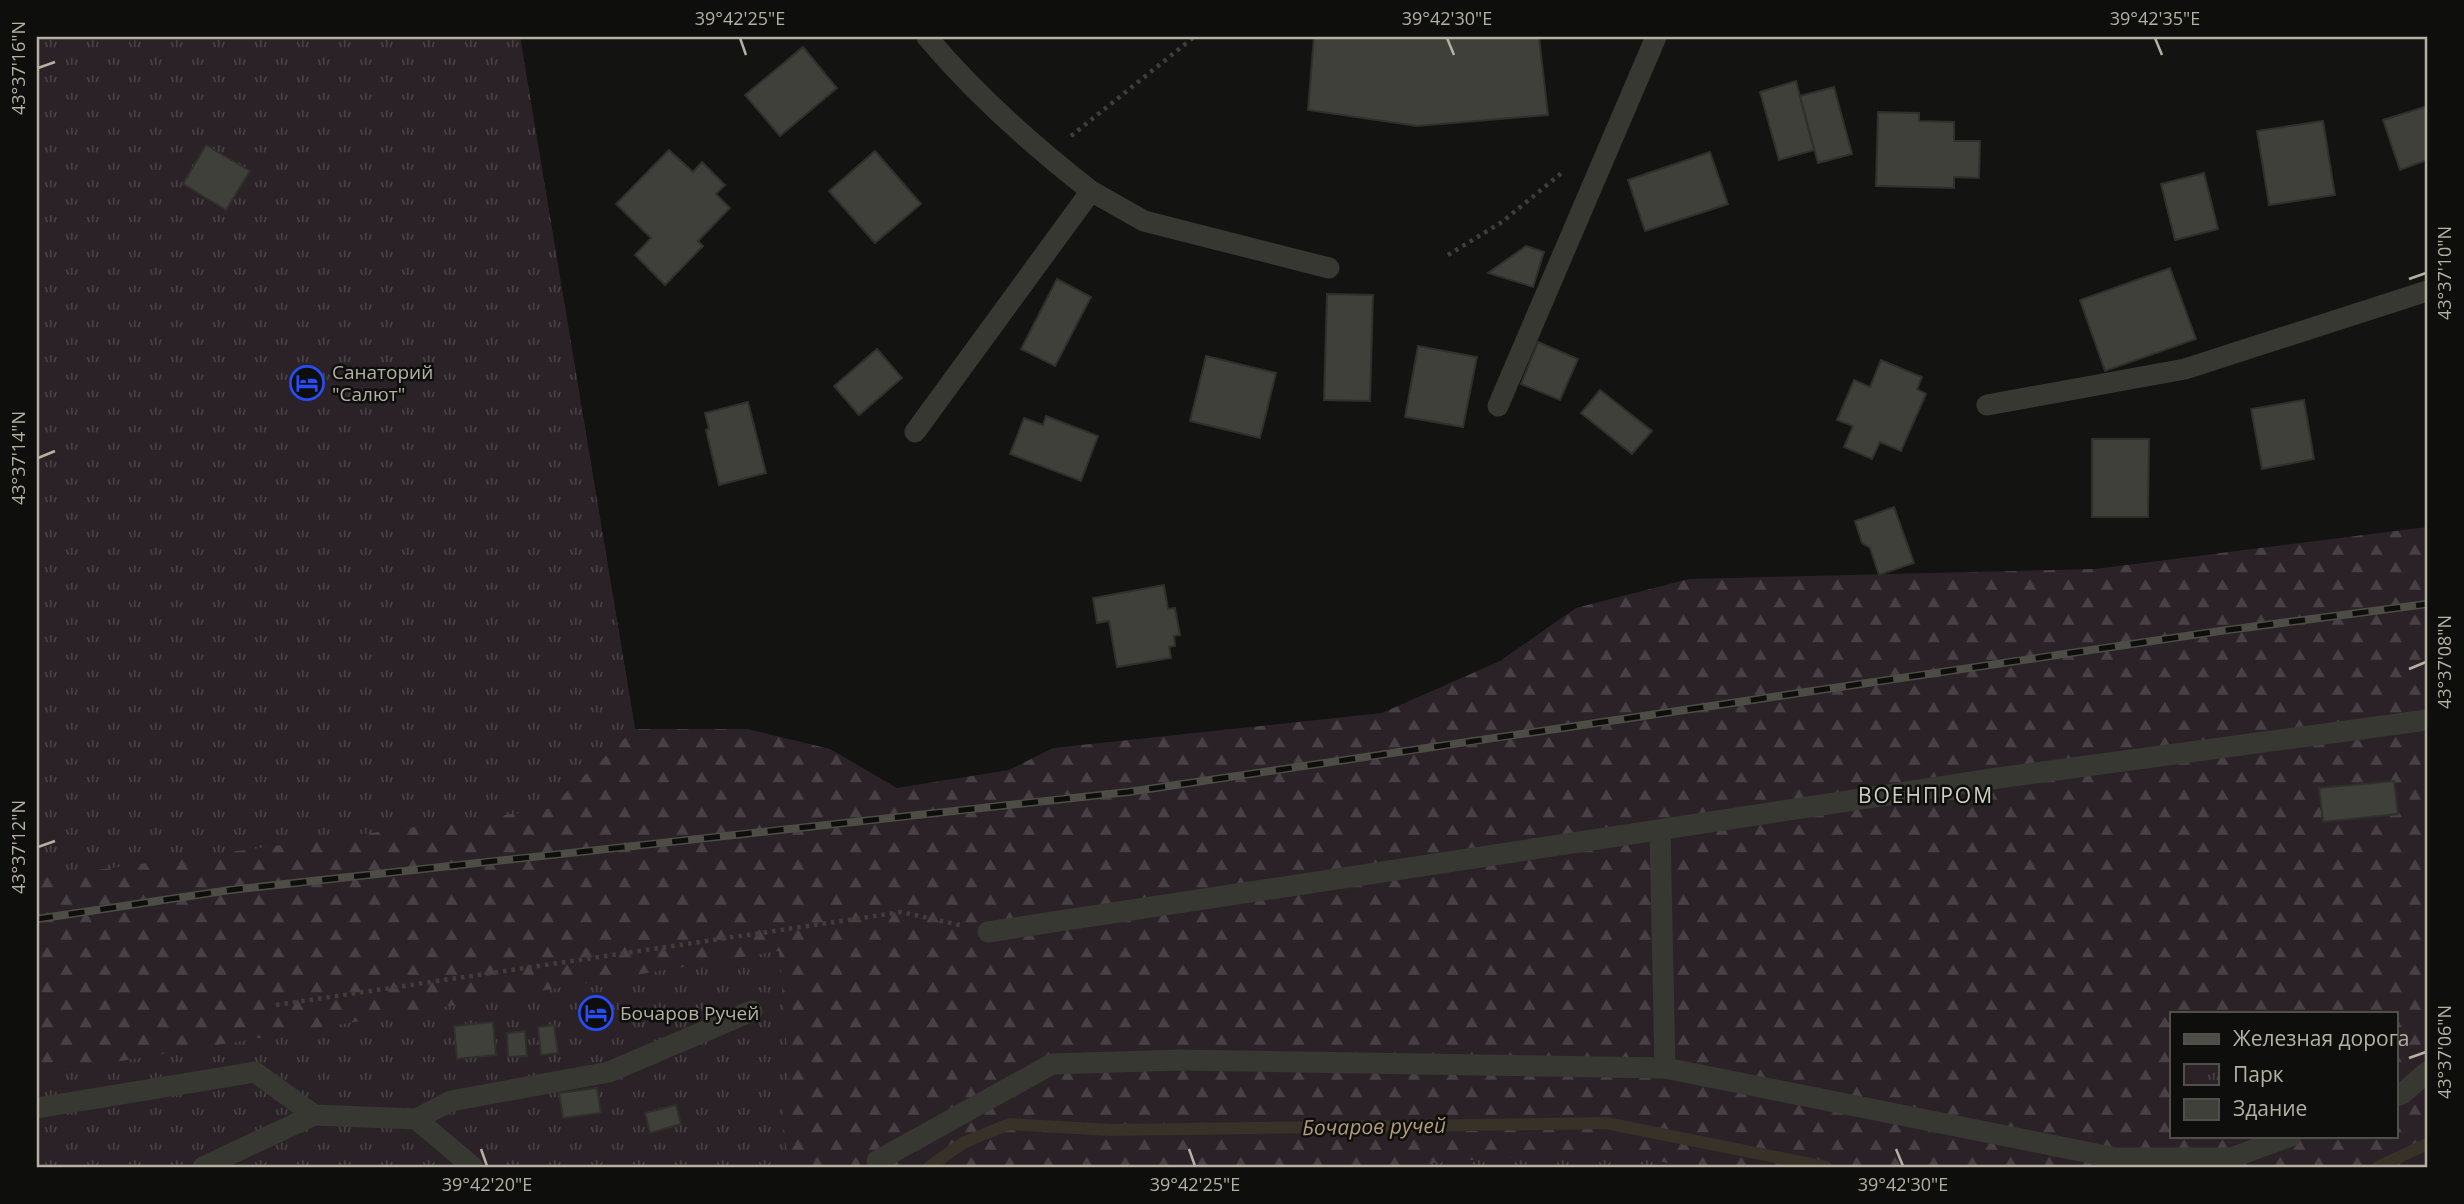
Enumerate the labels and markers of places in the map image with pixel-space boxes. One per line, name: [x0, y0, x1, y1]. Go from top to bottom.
place label: Санаторий "Салют": [332, 359, 433, 407]
hotel icon: Санаторий "Салют": [288, 364, 326, 402]
hotel icon: Бочаров Ручей: [577, 994, 615, 1032]
place label: Бочаров Ручей: [620, 1000, 759, 1026]

